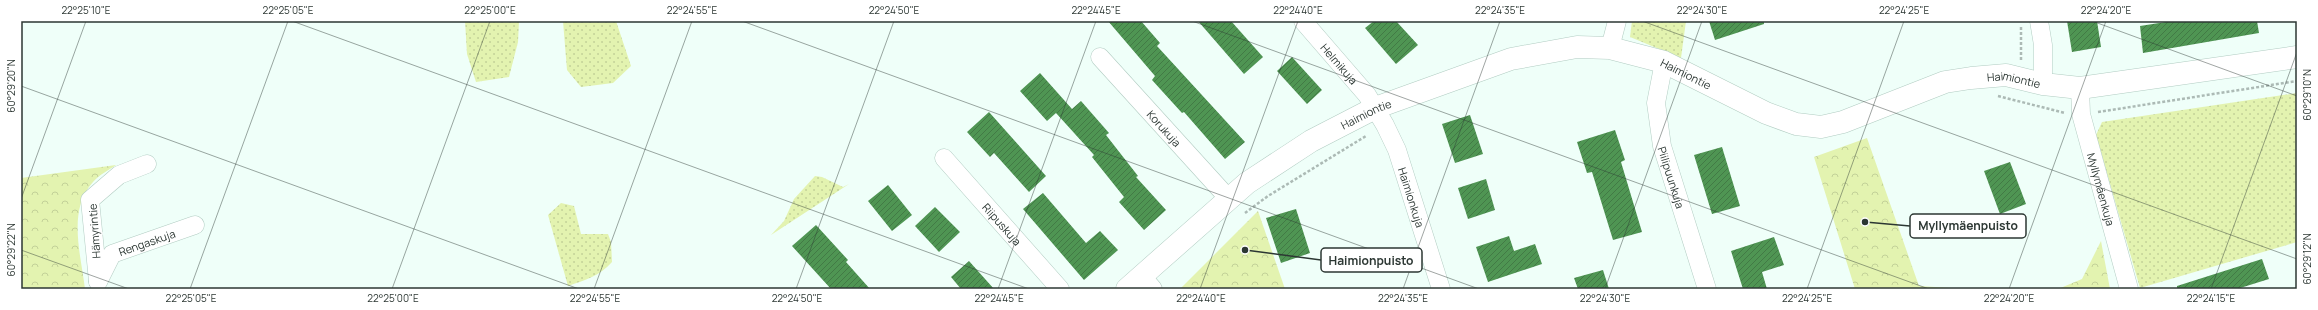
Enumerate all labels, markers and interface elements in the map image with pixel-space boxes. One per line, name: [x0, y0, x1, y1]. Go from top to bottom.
text: 22°25'10"E: [61, 3, 111, 17]
text: 22°25'05"E: [262, 3, 314, 17]
text: 22°25'00"E: [464, 3, 516, 17]
text: 22°24'55"E: [667, 3, 717, 17]
text: 22°24'50"E: [869, 3, 920, 17]
text: 22°24'45"E: [1071, 3, 1121, 17]
text: 22°24'40"E: [1273, 3, 1323, 17]
text: 22°24'35"E: [1475, 3, 1525, 17]
text: 22°24'30"E: [1677, 3, 1727, 17]
text: 22°24'25"E: [1879, 3, 1929, 17]
text: 22°24'20"E: [2081, 3, 2132, 17]
street label: Helmikuja: [1318, 40, 1361, 87]
street label: Haimiontie: [1658, 54, 1715, 92]
text: 60°29'20"N: [4, 59, 18, 113]
street label: Haimiontie: [1986, 67, 2043, 91]
text: 60°29'10"N: [2300, 69, 2314, 121]
street label: Haimiontie: [1338, 95, 1394, 132]
street label: Korukuja: [1144, 107, 1185, 149]
street label: Piilipuunkuja: [1655, 145, 1689, 210]
street label: Myllymäenkuja: [2084, 151, 2119, 227]
street label: Haimionkuja: [1395, 165, 1428, 229]
street label: Riipuskuja: [980, 200, 1025, 248]
street label: Hämyrintie: [85, 202, 103, 259]
callout: Myllymäenpuisto: [1910, 214, 2026, 238]
text: Myllymäenpuisto: [1918, 217, 2018, 234]
text: 60°29'22"N: [4, 223, 18, 277]
street label: Rengaskuja: [116, 225, 177, 259]
text: 60°29'12"N: [2300, 233, 2314, 285]
callout: Haimionpuisto: [1321, 248, 1422, 272]
text: Haimionpuisto: [1328, 252, 1414, 269]
text: 22°25'05"E: [165, 291, 217, 305]
text: 22°25'00"E: [367, 291, 419, 305]
text: 22°24'55"E: [570, 291, 620, 305]
text: 22°24'50"E: [772, 291, 823, 305]
text: 22°24'45"E: [974, 291, 1024, 305]
text: 22°24'40"E: [1176, 291, 1226, 305]
text: 22°24'35"E: [1378, 291, 1428, 305]
text: 22°24'30"E: [1580, 291, 1630, 305]
text: 22°24'25"E: [1782, 291, 1832, 305]
text: 22°24'20"E: [1984, 291, 2035, 305]
text: 22°24'15"E: [2187, 291, 2236, 305]

